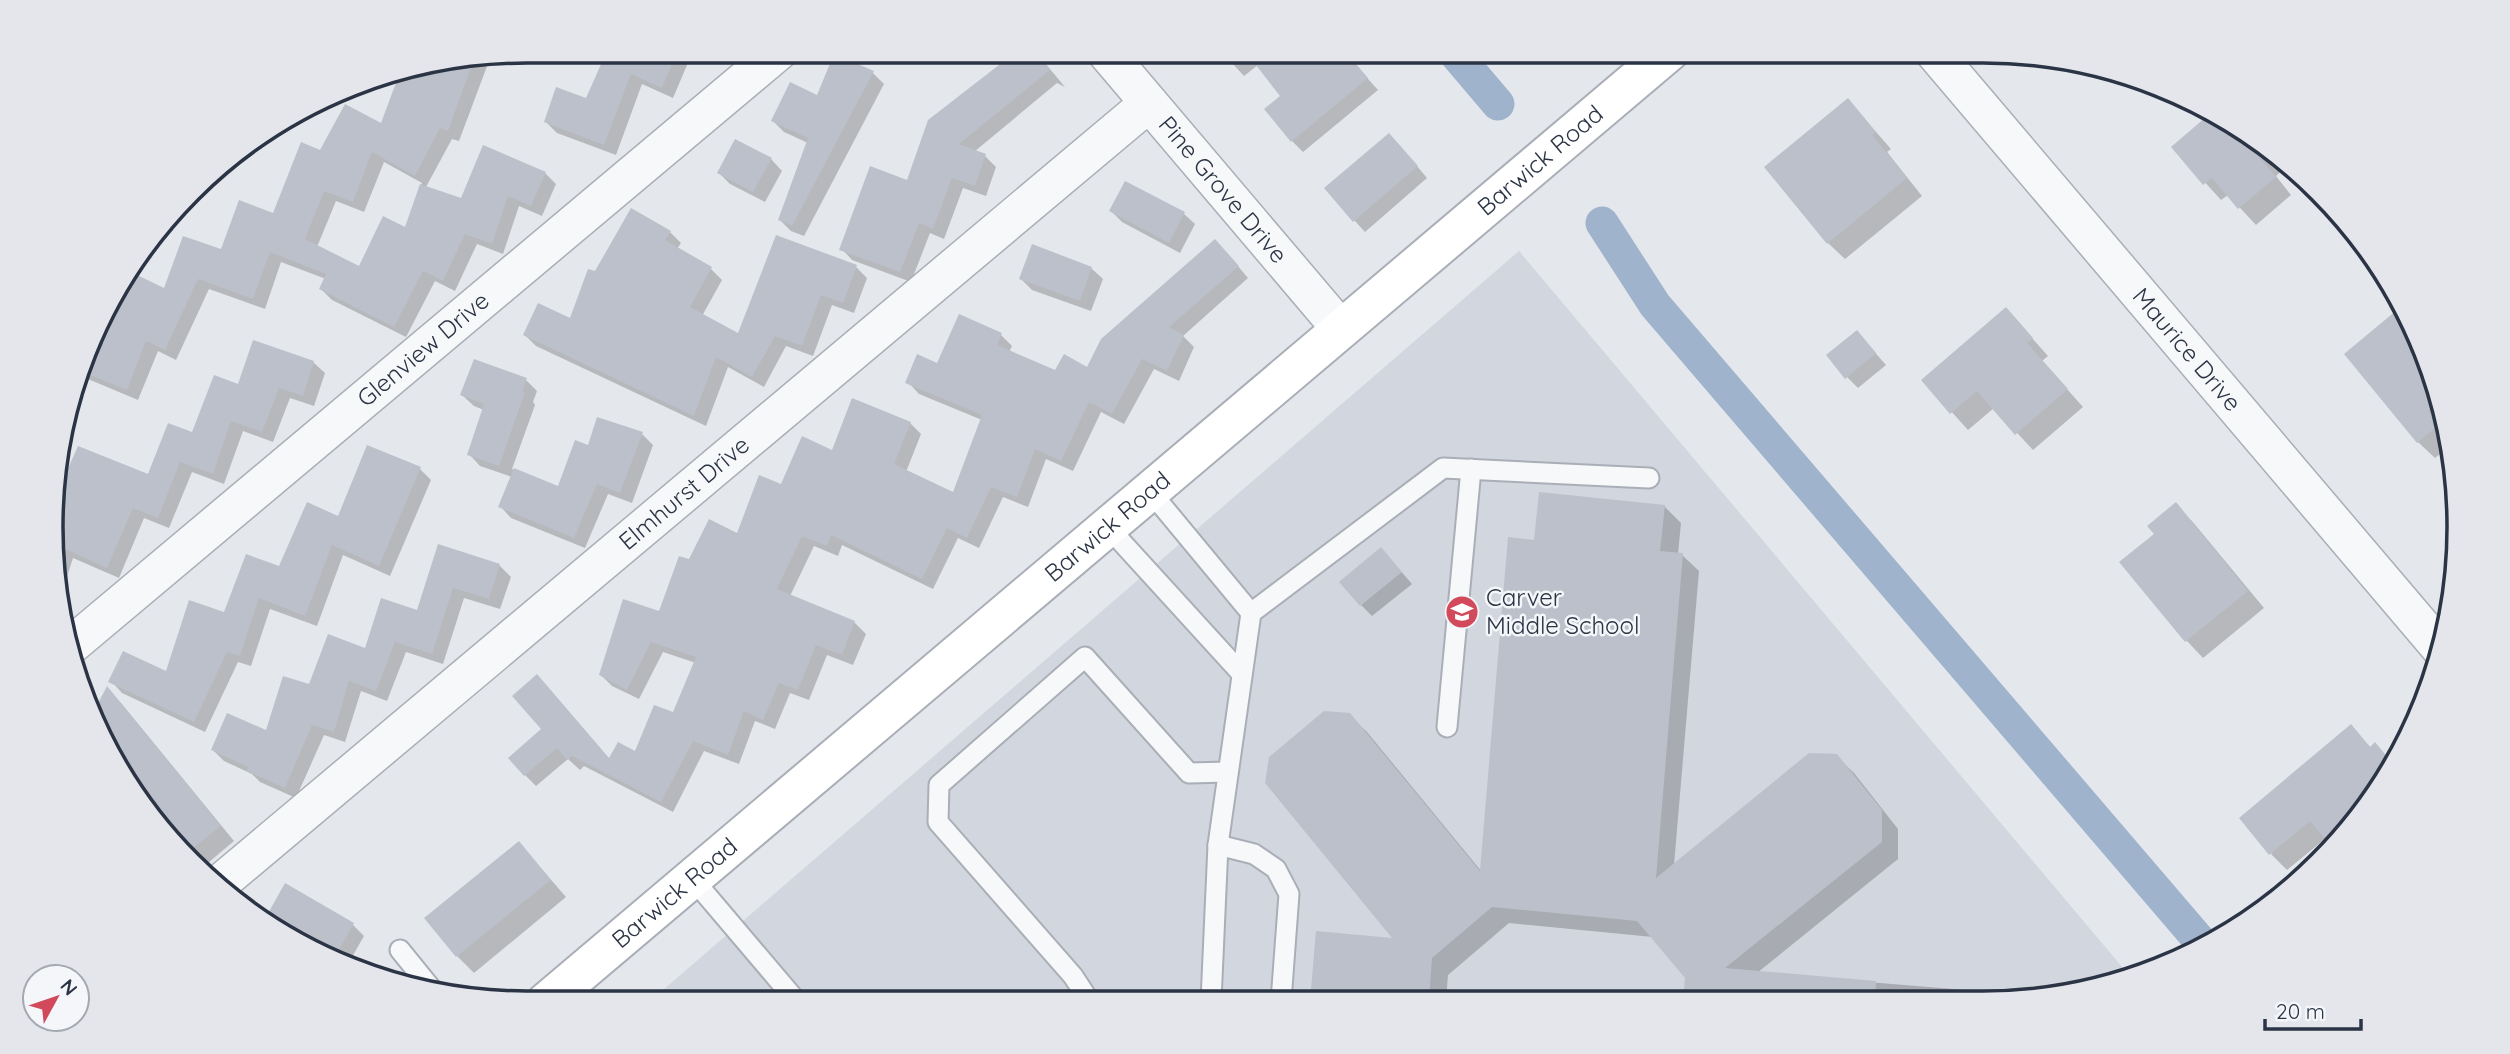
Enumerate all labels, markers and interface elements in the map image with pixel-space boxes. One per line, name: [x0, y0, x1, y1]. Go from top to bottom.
street label: Barwick Road: [1471, 98, 1609, 221]
street label: Pine Grove Drive: [1153, 109, 1294, 269]
street label: Maurice Drive: [2127, 281, 2248, 417]
street label: Glenview Drive: [351, 285, 495, 413]
street label: Elmhurst Drive: [612, 429, 755, 556]
street label: Barwick Road: [1038, 465, 1176, 588]
place label: Carver Middle School: [1486, 582, 1640, 640]
school or university icon: Carver Middle School: [1443, 593, 1481, 631]
street label: Barwick Road: [605, 831, 743, 954]
north arrow: [21, 963, 91, 1033]
text: N: [55, 974, 83, 1000]
scale bar: [2265, 988, 2361, 1032]
text: 20 m: [2276, 998, 2325, 1024]

